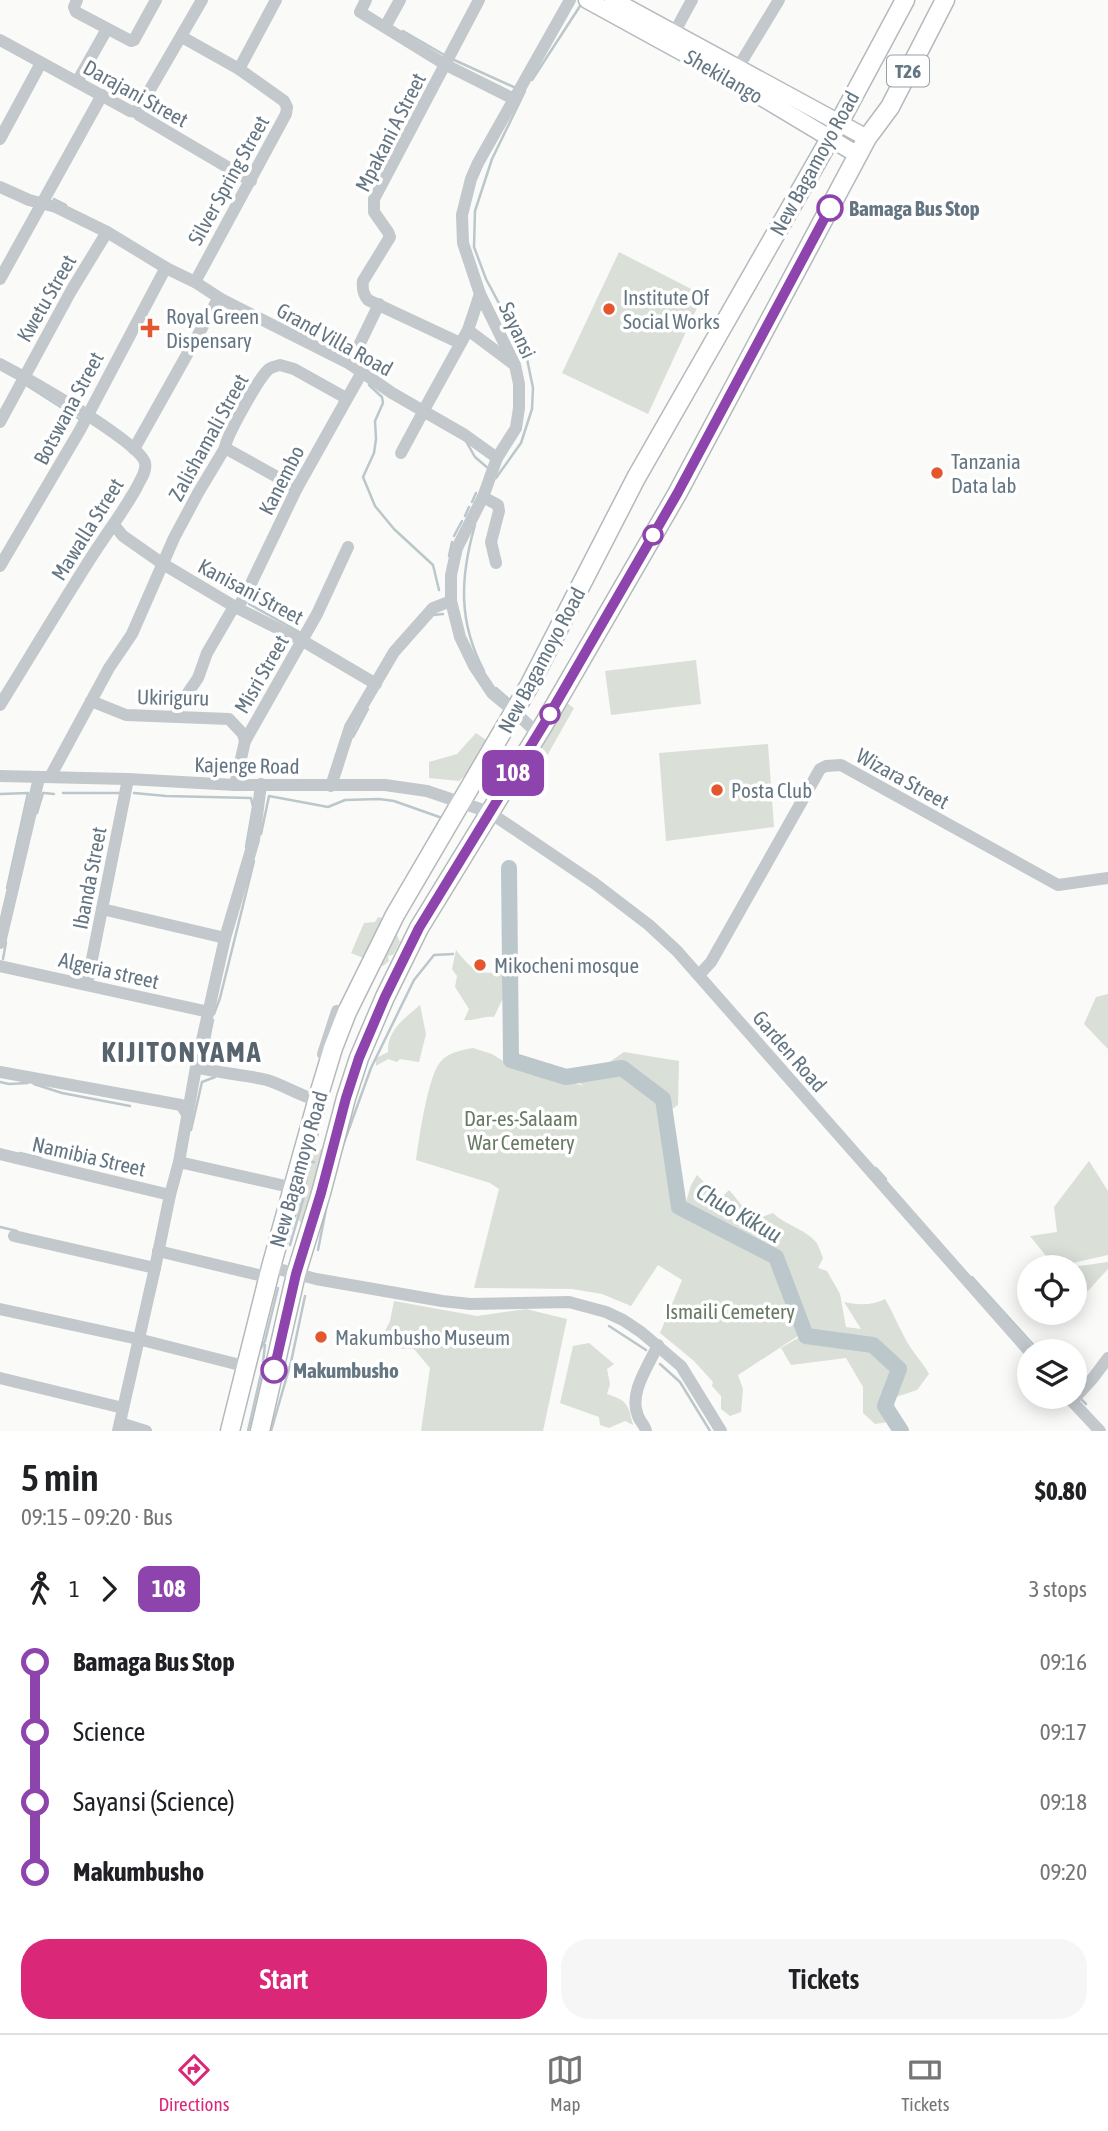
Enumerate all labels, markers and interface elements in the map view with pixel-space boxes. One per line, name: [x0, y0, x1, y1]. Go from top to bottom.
street label: Shekilango: [681, 44, 767, 108]
street label: Darajani Street: [80, 54, 192, 132]
road number: T26: [887, 55, 929, 86]
street label: Mpakani A Street: [350, 69, 430, 195]
street label: New Bagamoyo Road: [764, 87, 864, 239]
street label: Silver Spring Street: [183, 111, 273, 249]
marker: Bamaga Bus Stop: [817, 195, 843, 221]
place label: Bamaga Bus Stop: [849, 196, 980, 220]
street label: Kwetu Street: [11, 250, 81, 346]
place label: Institute Of Social Works: [623, 285, 720, 333]
street label: Grand Villa Road: [273, 297, 397, 381]
street label: Sayansi: [495, 298, 541, 362]
marker: Institute Of Social Works: [601, 301, 617, 317]
place label: Royal Green Dispensary: [166, 304, 259, 352]
marker: Royal Green Dispensary: [140, 318, 160, 338]
street label: Botswana Street: [28, 347, 108, 469]
street label: Zalishamali Street: [163, 369, 253, 505]
street label: Kanembo: [253, 441, 309, 519]
place label: Tanzania Data lab: [951, 449, 1021, 497]
marker: Tanzania Data lab: [929, 465, 945, 481]
street label: Mawalla Street: [46, 474, 128, 584]
unlabelled marker: [643, 525, 663, 545]
street label: Kanisani Street: [194, 553, 308, 629]
street label: New Bagamoyo Road: [493, 583, 589, 737]
street label: Misri Street: [229, 631, 293, 717]
street label: Ukiriguru: [137, 684, 209, 710]
unlabelled marker: [540, 704, 560, 724]
street label: Wizara Street: [853, 743, 953, 813]
line badge: 108: [473, 750, 553, 796]
street label: Kajenge Road: [194, 752, 300, 778]
text: 108: [496, 759, 530, 786]
place label: Posta Club: [731, 778, 812, 802]
marker: Posta Club: [709, 782, 725, 798]
street label: Ibanda Street: [67, 825, 111, 931]
street label: Algeria street: [57, 947, 161, 993]
place label: Mikocheni mosque: [494, 953, 639, 977]
marker: Mikocheni mosque: [472, 957, 488, 973]
street label: Garden Road: [748, 1005, 832, 1097]
district label: KIJITONYAMA: [102, 1036, 262, 1068]
street label: New Bagamoyo Road: [264, 1088, 332, 1250]
park label: Dar-es-Salaam War Cemetery: [464, 1106, 578, 1154]
street label: Namibia Street: [30, 1131, 148, 1181]
water label: Chuo Kikuu: [692, 1178, 786, 1248]
map controls: [1017, 1255, 1087, 1409]
button: locate: [1017, 1255, 1087, 1325]
park label: Ismaili Cemetery: [665, 1299, 795, 1323]
place label: Makumbusho Museum: [335, 1325, 510, 1349]
marker: Makumbusho Museum: [313, 1329, 329, 1345]
button: layers: [1017, 1339, 1087, 1409]
marker: Makumbusho: [261, 1357, 287, 1383]
place label: Makumbusho: [293, 1358, 399, 1382]
text: 5 min: [21, 1456, 99, 1499]
text: $0.80: [1035, 1476, 1087, 1506]
text: 09:15 – 09:20 · Bus: [21, 1504, 173, 1530]
icon: walk: [21, 1570, 59, 1608]
icon: forward: [90, 1570, 128, 1608]
text: 108: [152, 1575, 186, 1602]
text: 1: [69, 1576, 80, 1602]
text: 3 stops: [1029, 1576, 1087, 1602]
text: Bamaga Bus Stop: [73, 1647, 235, 1677]
text: 09:16: [1040, 1649, 1087, 1675]
text: Science: [73, 1717, 145, 1747]
text: 09:17: [1040, 1719, 1087, 1745]
text: Sayansi (Science): [73, 1787, 235, 1817]
text: 09:18: [1040, 1789, 1087, 1815]
text: Makumbusho: [73, 1857, 204, 1887]
text: 09:20: [1040, 1859, 1087, 1885]
button: Start: [21, 1939, 547, 2019]
button: Tickets: [561, 1939, 1087, 2019]
tab: Directions: [158, 2051, 229, 2115]
tab: Map: [546, 2051, 584, 2115]
tab: Tickets: [901, 2051, 949, 2115]

